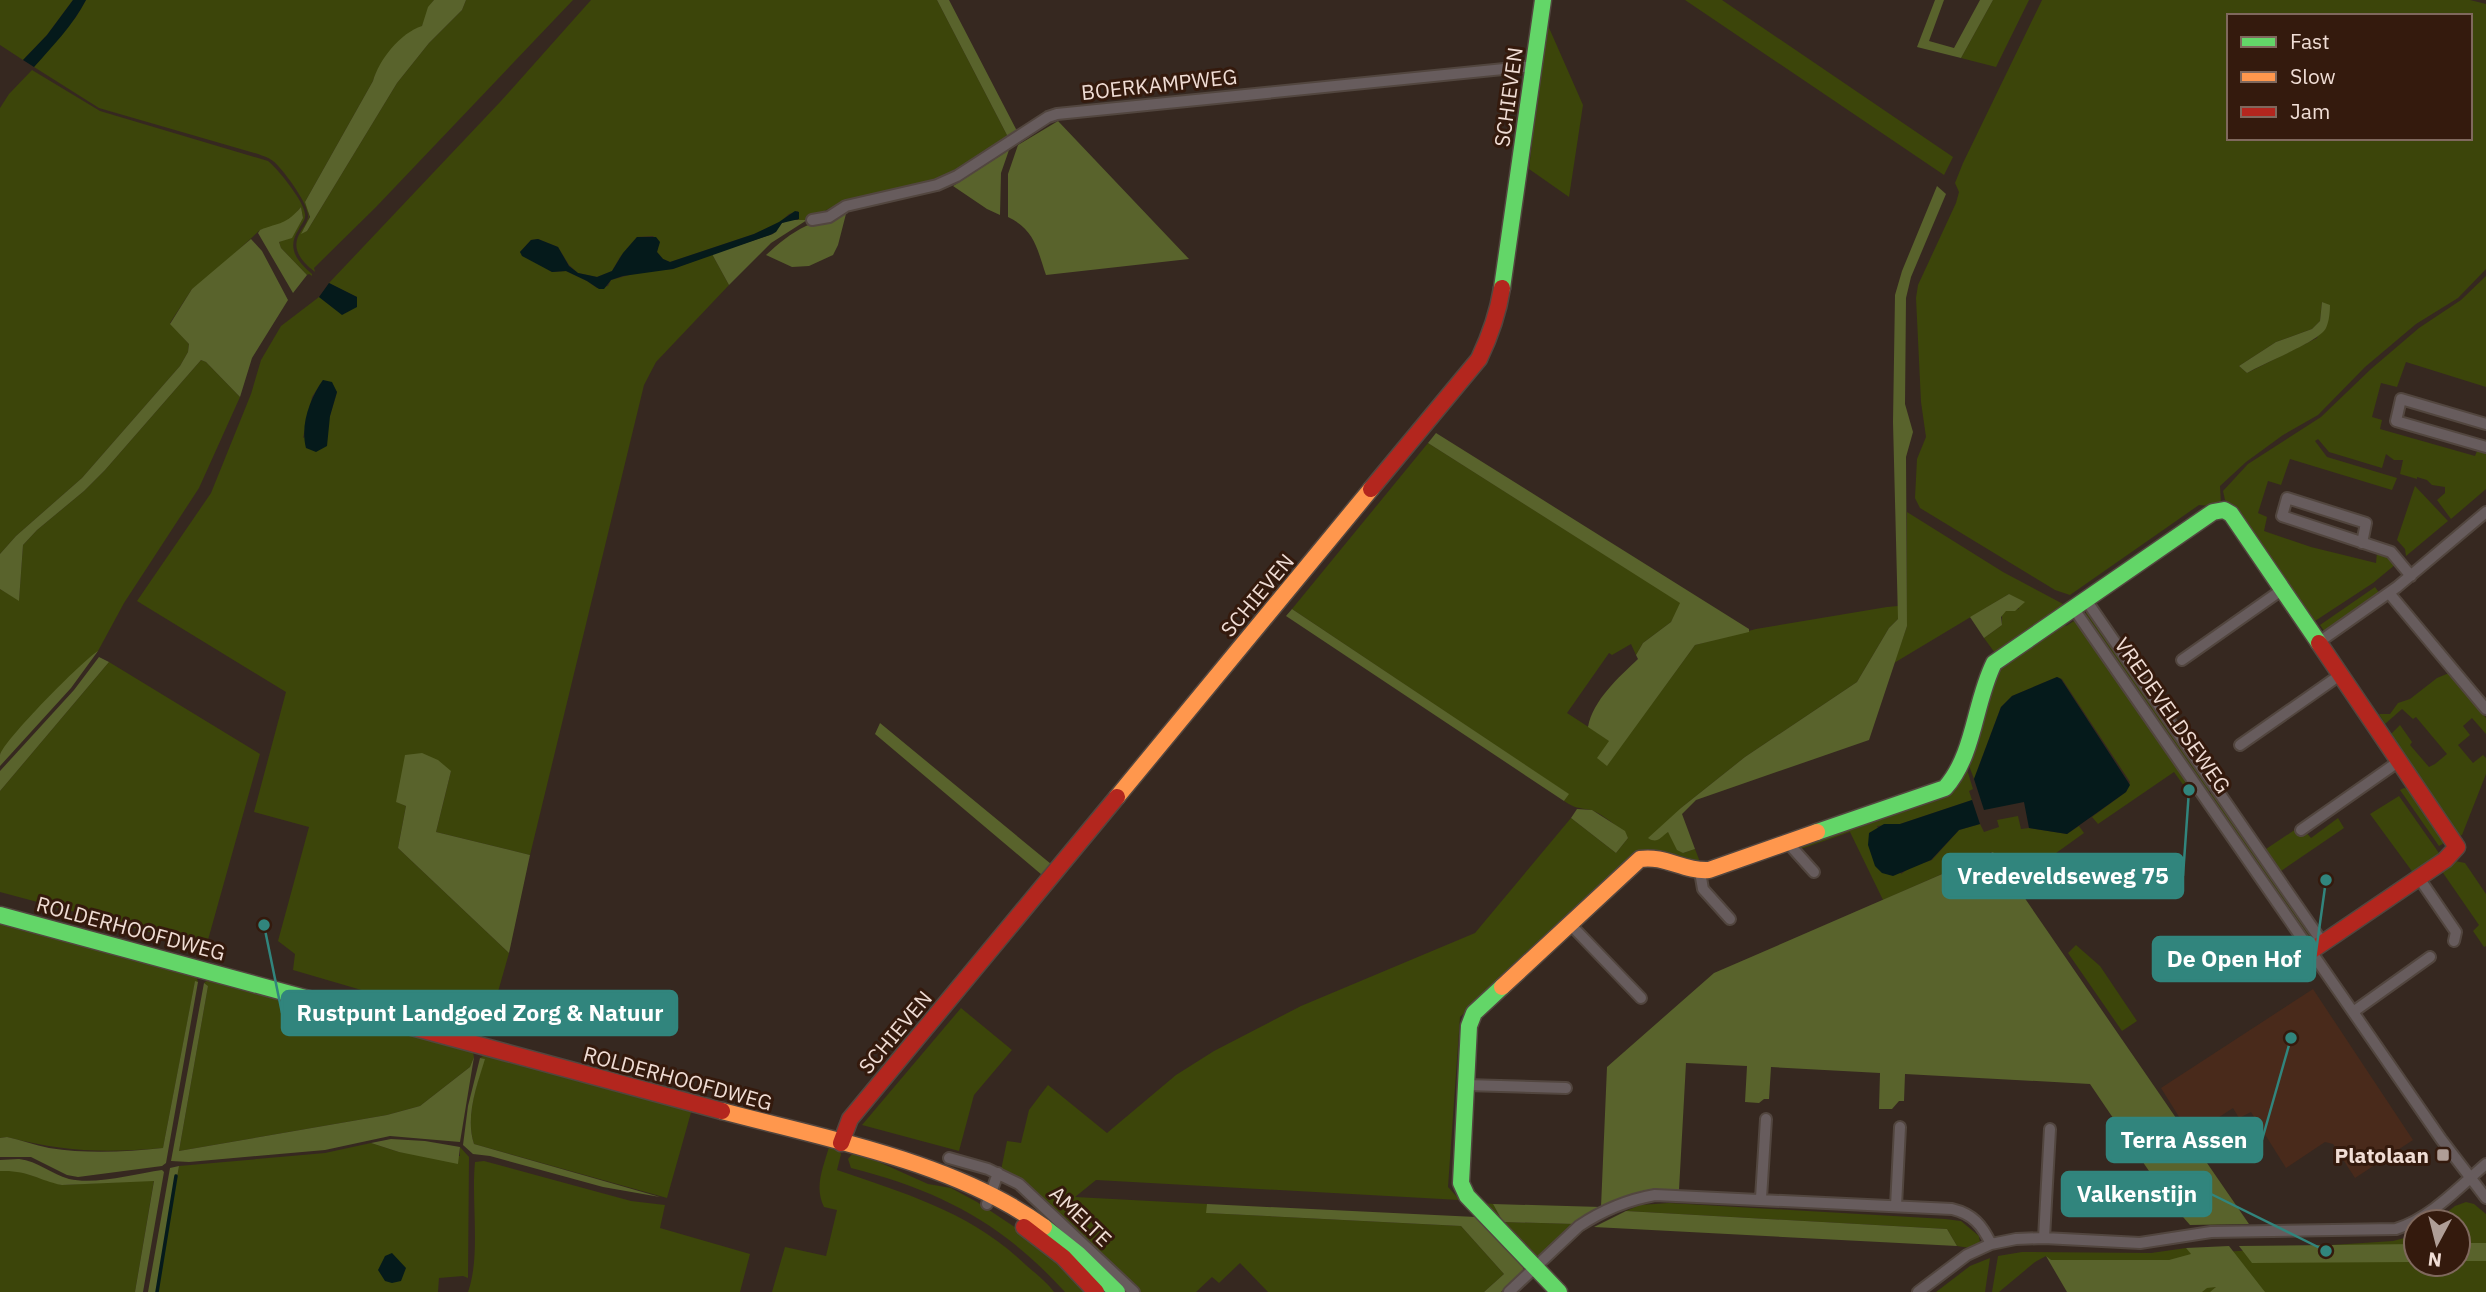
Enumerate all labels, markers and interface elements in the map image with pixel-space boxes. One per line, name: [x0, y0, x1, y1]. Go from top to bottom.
legend: [2227, 14, 2472, 140]
text: Fast: [2290, 27, 2330, 55]
street label: SCHIEVEN: [1487, 45, 1529, 149]
street label: BOERKAMPWEG: [1080, 62, 1238, 106]
text: Slow: [2290, 62, 2336, 90]
text: Jam: [2290, 97, 2330, 125]
street label: SCHIEVEN: [1214, 548, 1300, 642]
street label: VREDEVELDSEWEG: [2109, 632, 2237, 798]
callout: Vredeveldseweg 75: [1943, 854, 2183, 898]
text: Vredeveldseweg 75: [1957, 860, 2169, 890]
street label: ROLDERHOOFDWEG: [34, 889, 228, 967]
callout: De Open Hof: [2153, 937, 2315, 981]
text: De Open Hof: [2167, 943, 2301, 973]
street label: SCHIEVEN: [852, 985, 938, 1079]
callout: Rustpunt Landgoed Zorg & Natuur: [282, 991, 677, 1035]
text: Rustpunt Landgoed Zorg & Natuur: [296, 997, 664, 1027]
street label: ROLDERHOOFDWEG: [581, 1039, 775, 1117]
callout: Terra Assen: [2107, 1118, 2262, 1162]
text: Terra Assen: [2120, 1124, 2248, 1154]
place label: Platolaan: [2334, 1141, 2429, 1169]
marker: Platolaan: [2435, 1147, 2451, 1163]
callout: Valkenstijn: [2062, 1172, 2211, 1216]
text: Valkenstijn: [2077, 1178, 2197, 1208]
street label: AMELTE: [1044, 1180, 1118, 1252]
north arrow: [2402, 1208, 2472, 1278]
text: N: [2427, 1247, 2443, 1273]

